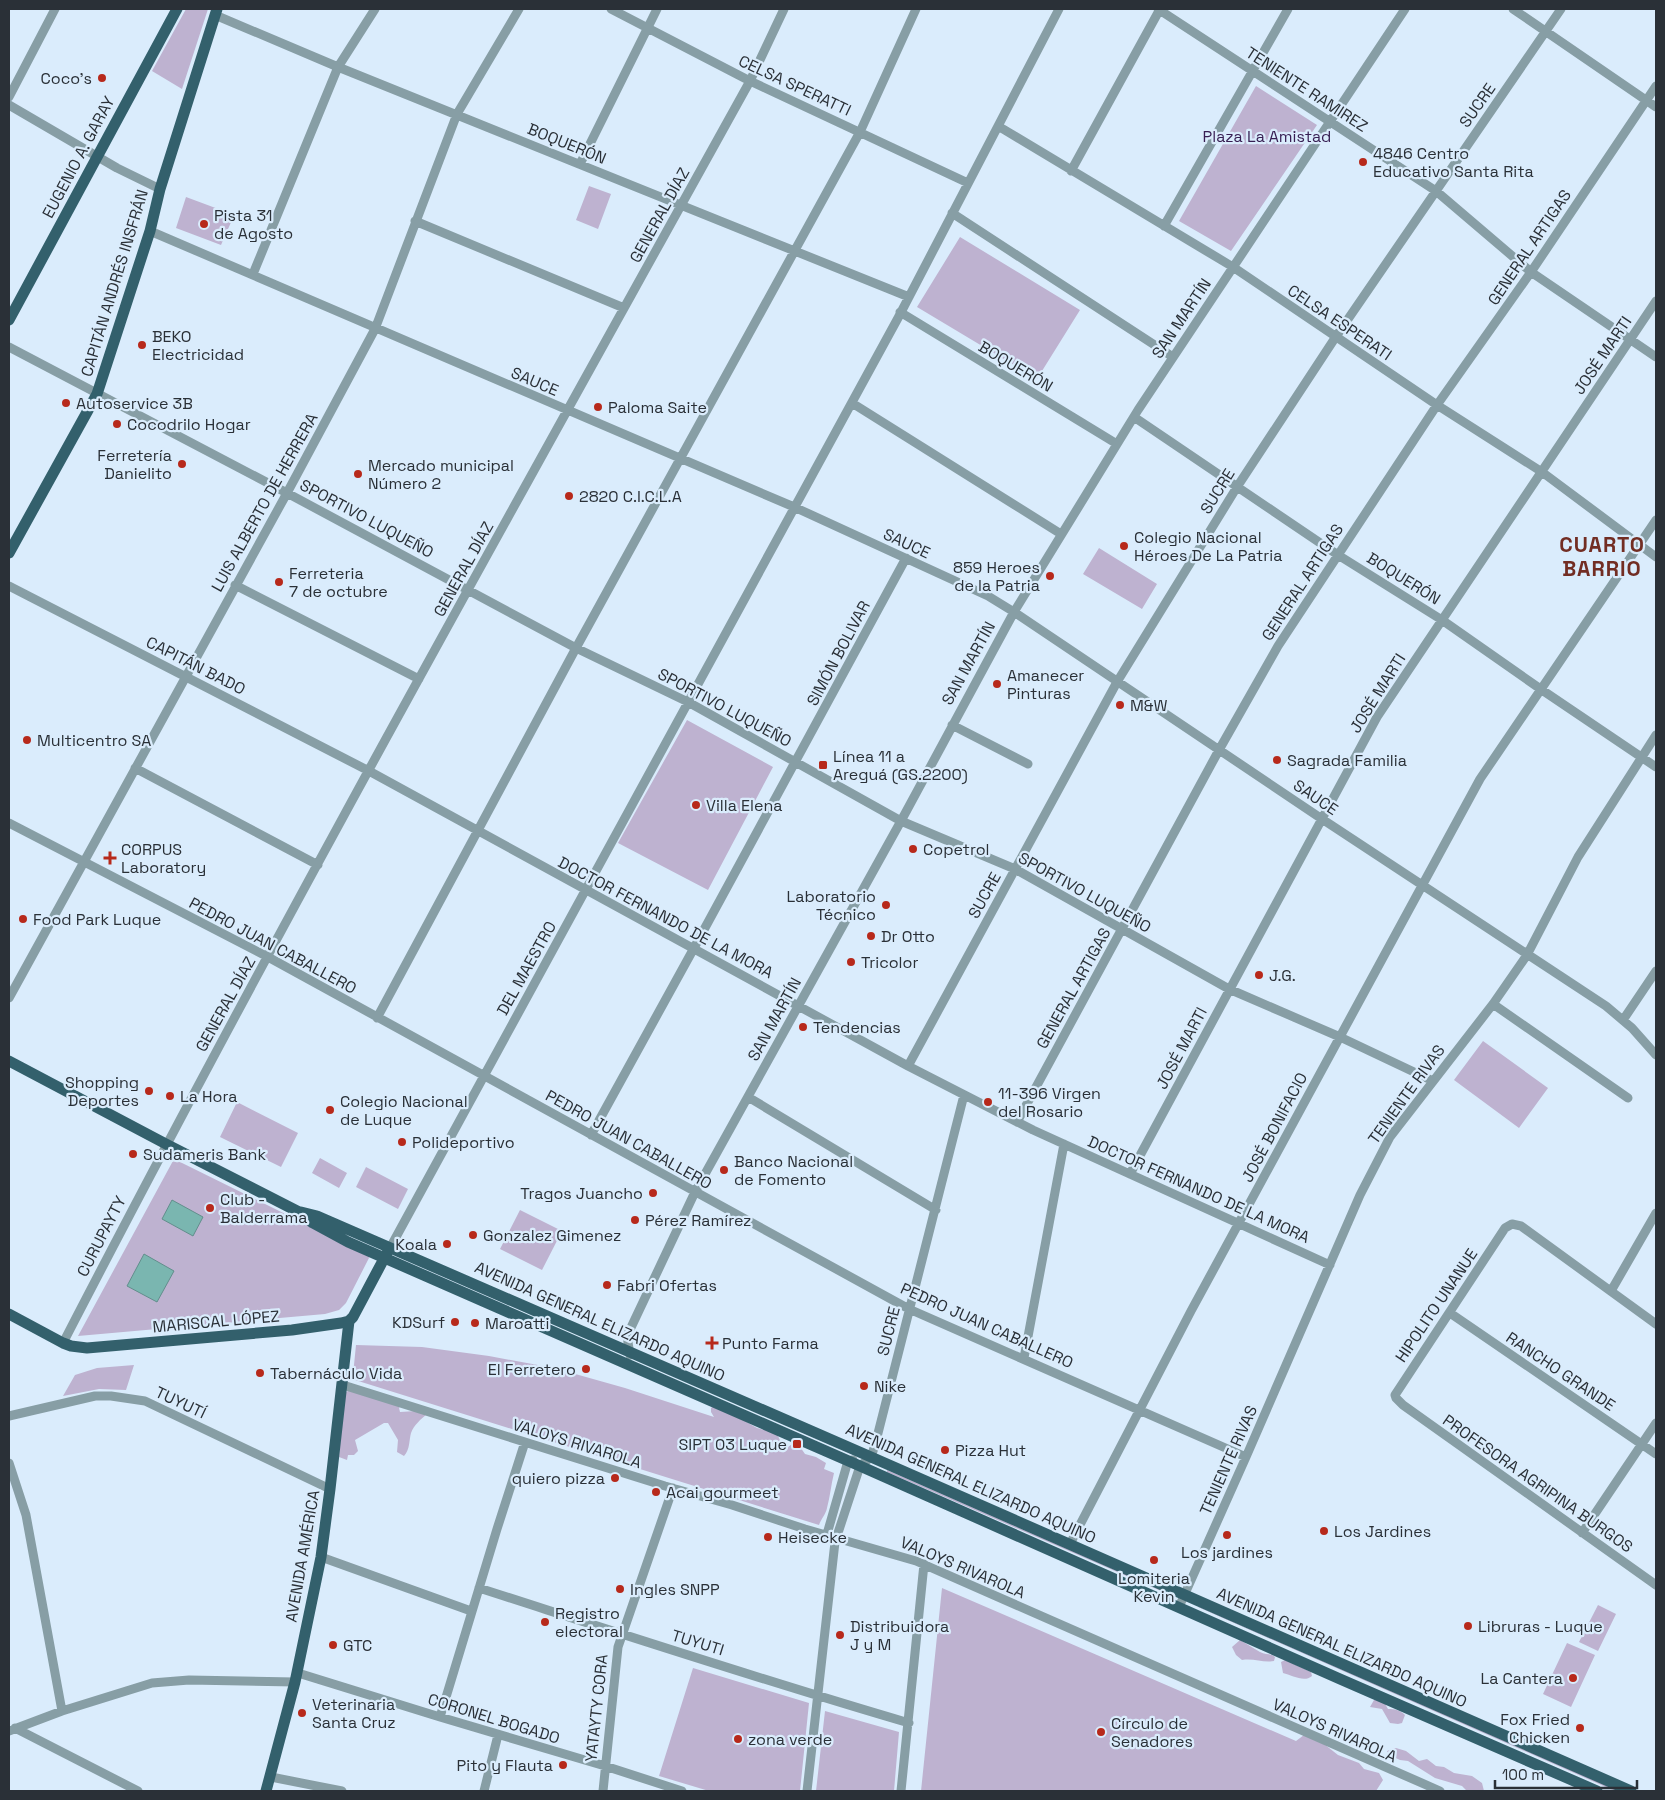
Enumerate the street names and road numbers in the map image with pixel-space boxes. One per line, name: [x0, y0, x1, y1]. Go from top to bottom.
street label: TENIENTE RAMIREZ: [1242, 42, 1372, 137]
street label: CELSA SPERATTI: [735, 50, 854, 121]
street label: SUCRE: [1455, 79, 1500, 132]
street label: EUGENIO A. GARAY: [37, 92, 120, 222]
street label: BOQUERÓN: [524, 118, 609, 169]
street label: GENERAL DÍAZ: [625, 164, 694, 267]
street label: GENERAL ARTIGAS: [1483, 185, 1576, 309]
street label: CAPITÁN ANDRÉS INSFRÁN: [76, 187, 153, 379]
street label: SAN MARTÍN: [1147, 274, 1216, 362]
street label: CELSA ESPERATI: [1283, 280, 1396, 365]
street label: JOSÉ MARTI: [1569, 312, 1636, 398]
street label: BOQUERÓN: [975, 336, 1057, 397]
street label: SAUCE: [508, 362, 562, 401]
street label: LUIS ALBERTO DE HERRERA: [206, 409, 322, 595]
street label: SUCRE: [1195, 465, 1240, 518]
street label: SPORTIVO LUQUEÑO: [296, 474, 437, 563]
street label: GENERAL DÍAZ: [429, 518, 498, 621]
street label: GENERAL ARTIGAS: [1257, 520, 1348, 645]
street label: SAUCE: [880, 523, 934, 563]
street label: BOQUERÓN: [1363, 548, 1445, 609]
street label: SIMÓN BOLIVAR: [802, 597, 875, 709]
street label: SAN MARTÍN: [937, 618, 1000, 709]
street label: CAPITÁN BADO: [143, 631, 249, 699]
street label: JOSÉ MARTI: [1345, 650, 1410, 737]
street label: SPORTIVO LUQUEÑO: [654, 663, 795, 752]
street label: SAUCE: [1289, 775, 1342, 820]
street label: SPORTIVO LUQUEÑO: [1015, 847, 1155, 938]
street label: DOCTOR FERNANDO DE LA MORA: [555, 852, 777, 983]
street label: SUCRE: [963, 868, 1006, 922]
street label: PEDRO JUAN CABALLERO: [185, 892, 360, 999]
street label: DEL MAESTRO: [492, 917, 561, 1019]
street label: GENERAL ARTIGAS: [1031, 924, 1116, 1053]
street label: GENERAL DÍAZ: [191, 953, 260, 1056]
street label: SAN MARTÍN: [743, 974, 806, 1065]
street label: JOSÉ MARTI: [1151, 1004, 1212, 1093]
street label: TENIENTE RIVAS: [1363, 1040, 1450, 1148]
street label: JOSÉ BONIFACIO: [1237, 1069, 1312, 1186]
street label: PEDRO JUAN CABALLERO: [542, 1085, 716, 1194]
street label: DOCTOR FERNANDO DE LA MORA: [1085, 1131, 1313, 1248]
street label: CURUPAYTY: [72, 1192, 131, 1280]
street label: HIPOLITO UNANUE: [1391, 1244, 1482, 1366]
street label: AVENIDA GENERAL ELIZARDO AQUINO: [471, 1257, 728, 1386]
street label: PEDRO JUAN CABALLERO: [897, 1278, 1076, 1373]
street label: SUCRE: [872, 1304, 905, 1358]
street label: MARISCAL LÓPEZ: [152, 1305, 280, 1338]
street label: RANCHO GRANDE: [1502, 1327, 1619, 1416]
street label: TUYUTÍ: [152, 1382, 210, 1423]
street label: TENIENTE RIVAS: [1195, 1402, 1262, 1518]
street label: PROFESORA AGRIPINA BURGOS: [1439, 1410, 1637, 1557]
street label: VALOYS RIVAROLA: [510, 1414, 644, 1473]
street label: AVENIDA GENERAL ELIZARDO AQUINO: [842, 1419, 1099, 1548]
street label: AVENIDA AMÉRICA: [281, 1488, 324, 1624]
street label: VALOYS RIVAROLA: [897, 1532, 1029, 1603]
street label: AVENIDA GENERAL ELIZARDO AQUINO: [1213, 1583, 1470, 1712]
street label: TUYUTI: [669, 1625, 727, 1660]
street label: YATAYTY CORA: [580, 1653, 613, 1763]
street label: CORONEL BOGADO: [425, 1688, 562, 1749]
street label: VALOYS RIVAROLA: [1269, 1694, 1400, 1767]

